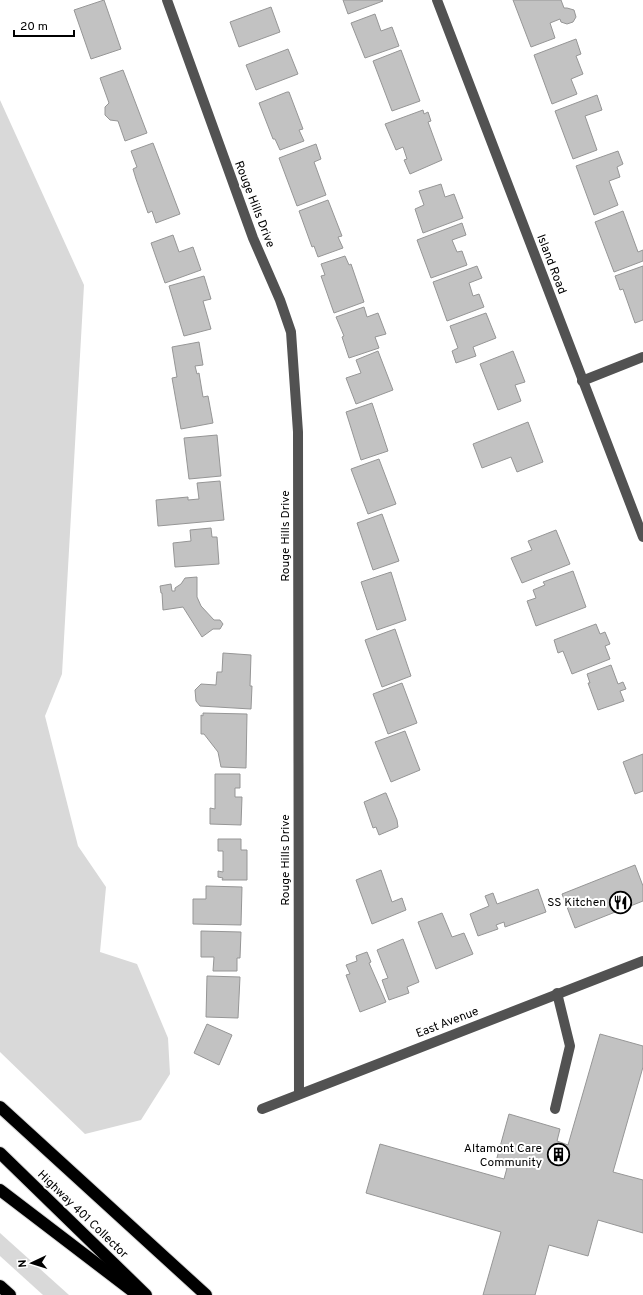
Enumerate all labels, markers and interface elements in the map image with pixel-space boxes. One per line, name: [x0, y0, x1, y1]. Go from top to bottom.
scale bar: [14, 12, 74, 38]
text: 20 m: [20, 19, 48, 35]
street label: Rouge Hills Drive: [230, 159, 278, 250]
street label: Island Road: [532, 232, 570, 296]
street label: Rouge Hills Drive: [278, 490, 294, 582]
street label: Rouge Hills Drive: [278, 814, 294, 906]
restaurant icon: SS Kitchen: [608, 889, 634, 915]
place label: SS Kitchen: [547, 895, 606, 911]
street label: East Avenue: [414, 1004, 481, 1042]
place label: Altamont Care Community: [464, 1141, 542, 1171]
building icon: Altamont Care Community: [545, 1142, 571, 1168]
street label: Highway 401 Collector: [33, 1167, 131, 1262]
north arrow: [12, 1243, 52, 1283]
text: N: [16, 1259, 30, 1268]

